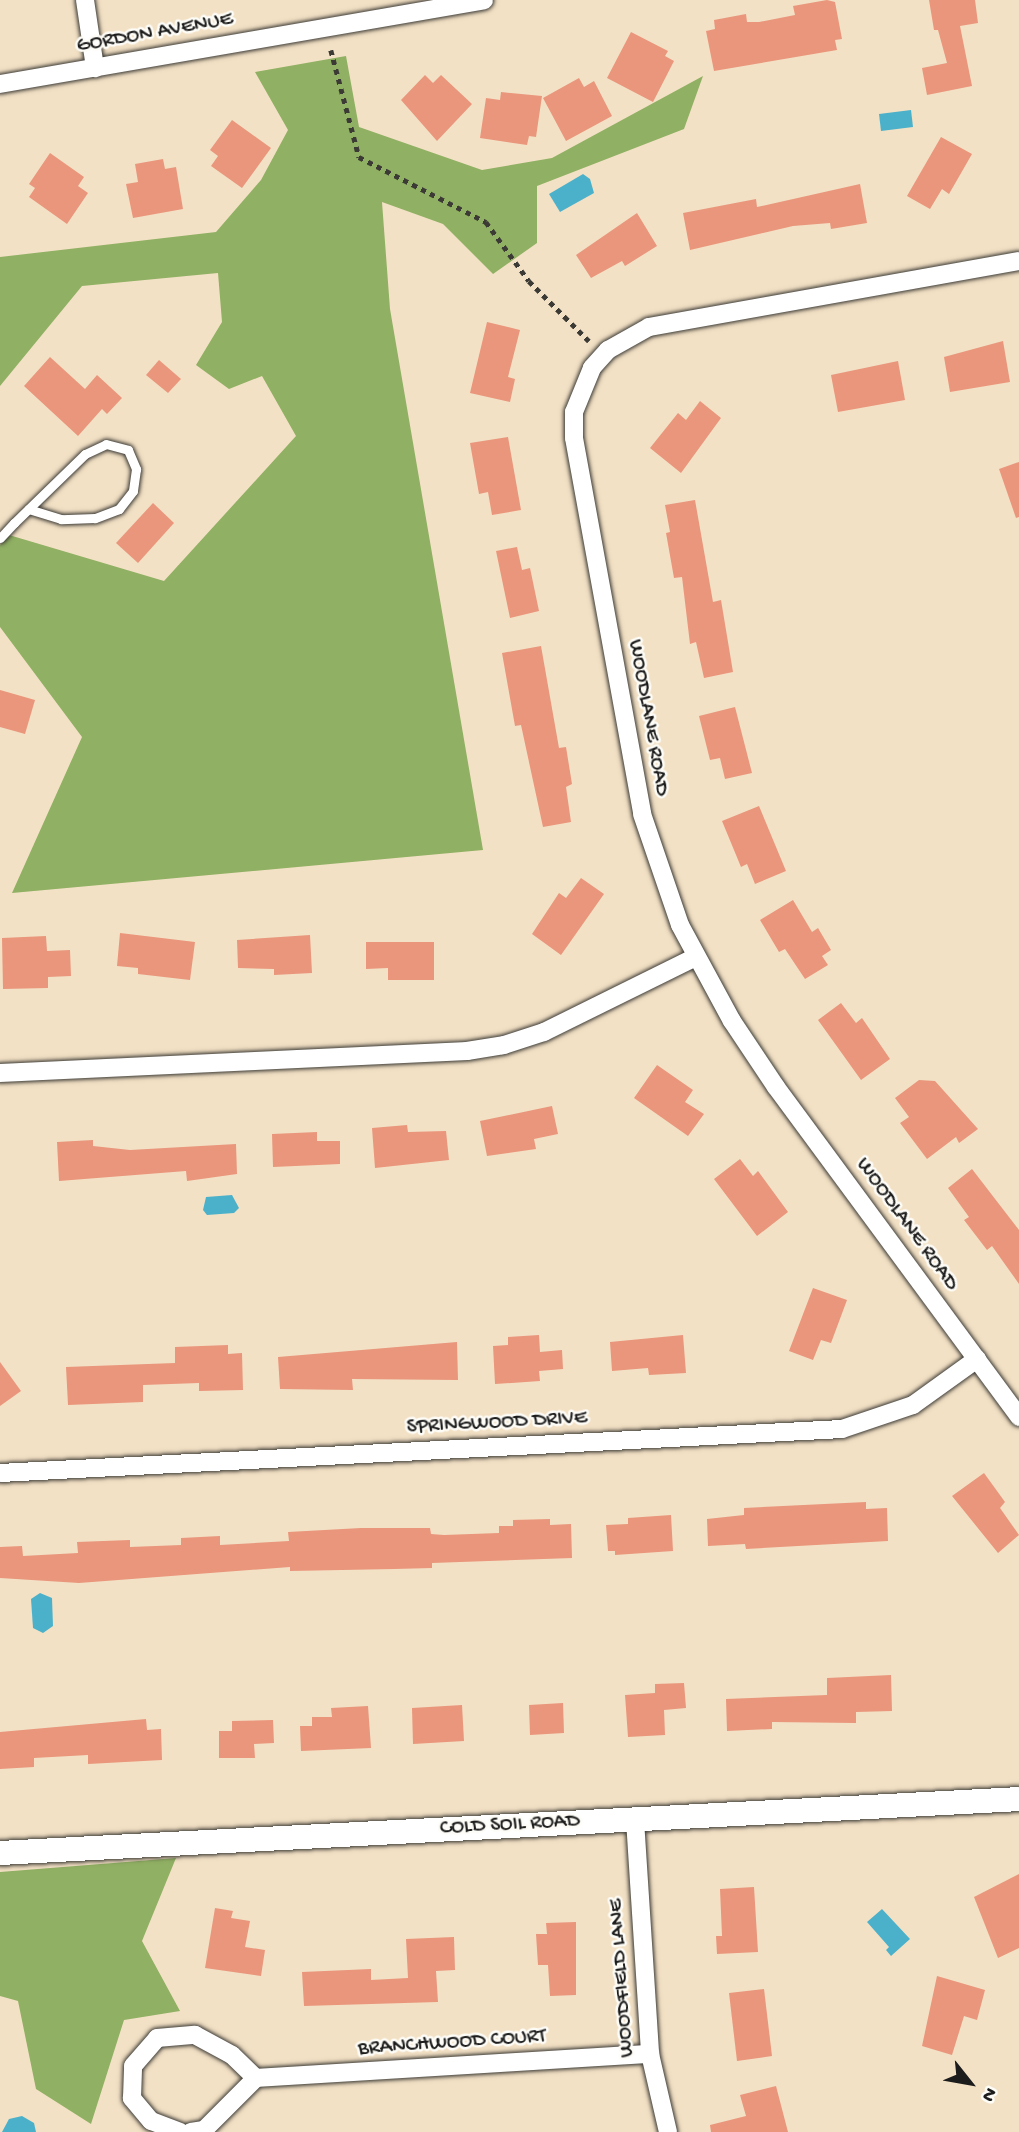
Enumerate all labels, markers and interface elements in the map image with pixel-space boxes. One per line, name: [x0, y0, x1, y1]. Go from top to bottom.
street label: GORDON AVENUE: [75, 8, 235, 60]
street label: WOODLANE ROAD: [621, 638, 673, 798]
street label: WOODLANE ROAD: [849, 1154, 963, 1296]
street label: SPRINGWOOD DRIVE: [406, 1407, 588, 1441]
street label: COLD SOIL ROAD: [439, 1810, 581, 1842]
street label: WOODFIELD LANE: [605, 1898, 641, 2058]
street label: BRANCHWOOD COURT: [357, 2025, 547, 2063]
north arrow: [935, 2048, 1005, 2118]
text: N: [975, 2083, 1001, 2105]

